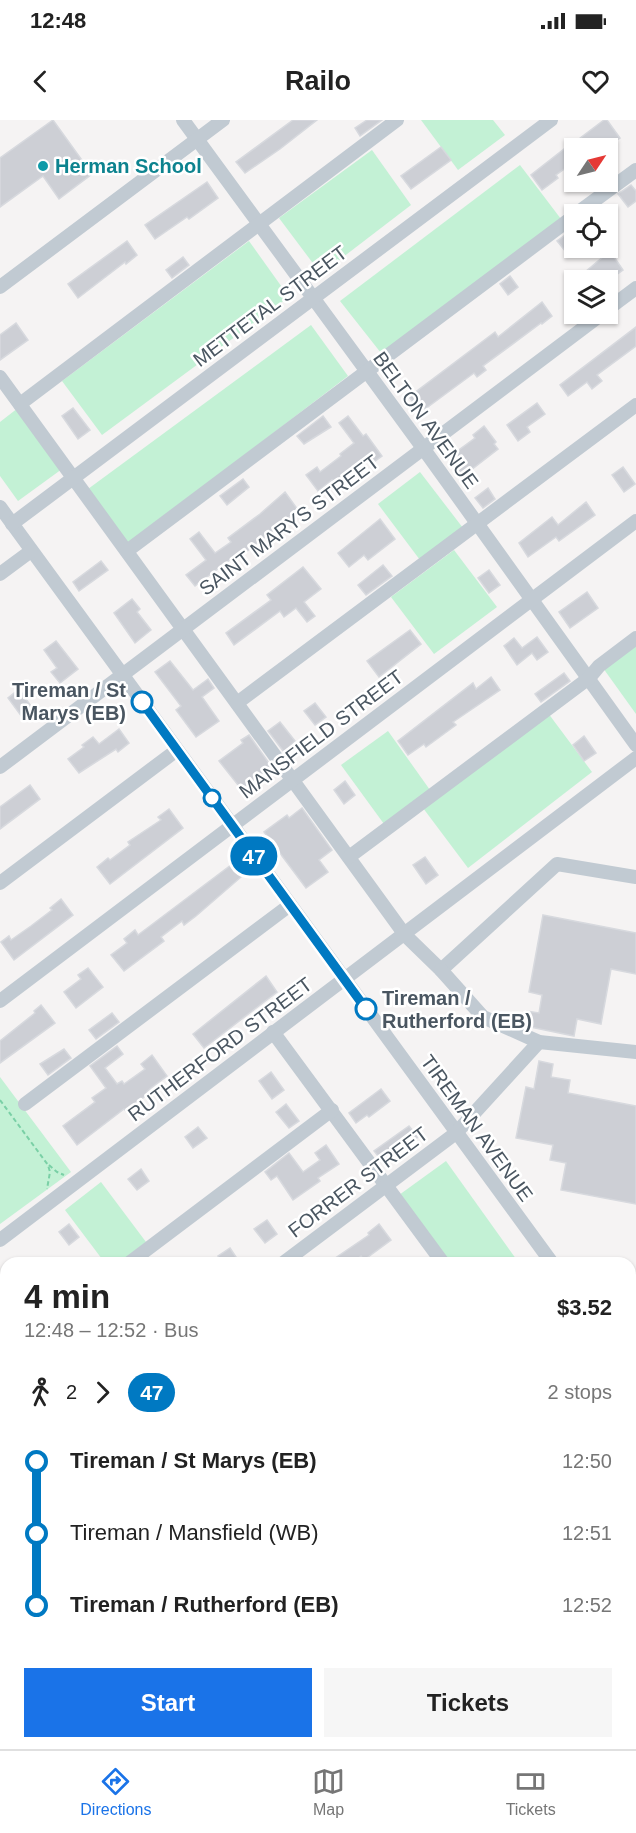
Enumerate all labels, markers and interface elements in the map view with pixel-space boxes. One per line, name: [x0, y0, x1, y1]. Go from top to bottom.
text: 12:48: [30, 8, 86, 33]
icon: back: [24, 65, 57, 98]
icon: heart: [579, 65, 612, 98]
text: Railo: [285, 66, 351, 96]
north arrow: [564, 138, 618, 192]
map controls: [564, 138, 618, 324]
place label: Herman School: [55, 155, 202, 177]
marker: Herman School: [36, 159, 50, 173]
button: locate: [564, 204, 618, 258]
street label: METTETAL STREET: [189, 241, 351, 371]
button: layers: [564, 270, 618, 324]
street label: BELTON AVENUE: [369, 347, 483, 493]
street label: SAINT MARYS STREET: [195, 450, 383, 600]
street label: MANSFIELD STREET: [235, 665, 407, 803]
place label: Tireman / St Marys (EB): [12, 679, 126, 724]
marker: Tireman / St Marys (EB): [131, 691, 153, 713]
unlabelled marker: [203, 789, 221, 807]
line badge: 47: [227, 836, 281, 876]
text: 47: [242, 845, 266, 868]
street label: RUTHERFORD STREET: [124, 973, 316, 1125]
place label: Tireman / Rutherford (EB): [382, 987, 532, 1032]
marker: Tireman / Rutherford (EB): [355, 998, 377, 1020]
street label: TIREMAN AVENUE: [417, 1051, 537, 1205]
street label: FORRER STREET: [284, 1122, 432, 1242]
text: 4 min: [24, 1278, 110, 1315]
text: $3.52: [557, 1295, 612, 1320]
text: 12:48 – 12:52 · Bus: [24, 1319, 199, 1341]
icon: walk: [24, 1376, 57, 1409]
icon: forward: [86, 1376, 119, 1409]
text: 2: [66, 1381, 77, 1403]
text: 47: [140, 1381, 163, 1404]
text: 2 stops: [548, 1381, 612, 1403]
text: Tireman / St Marys (EB): [70, 1448, 317, 1473]
text: 12:50: [562, 1450, 612, 1472]
text: Tireman / Mansfield (WB): [70, 1520, 319, 1545]
text: 12:51: [562, 1522, 612, 1544]
text: Tireman / Rutherford (EB): [70, 1592, 339, 1617]
text: 12:52: [562, 1594, 612, 1616]
button: Start: [24, 1668, 312, 1737]
button: Tickets: [324, 1668, 612, 1737]
tab: Directions: [80, 1765, 151, 1819]
tab: Map: [312, 1765, 345, 1819]
tab: Tickets: [506, 1765, 556, 1819]

